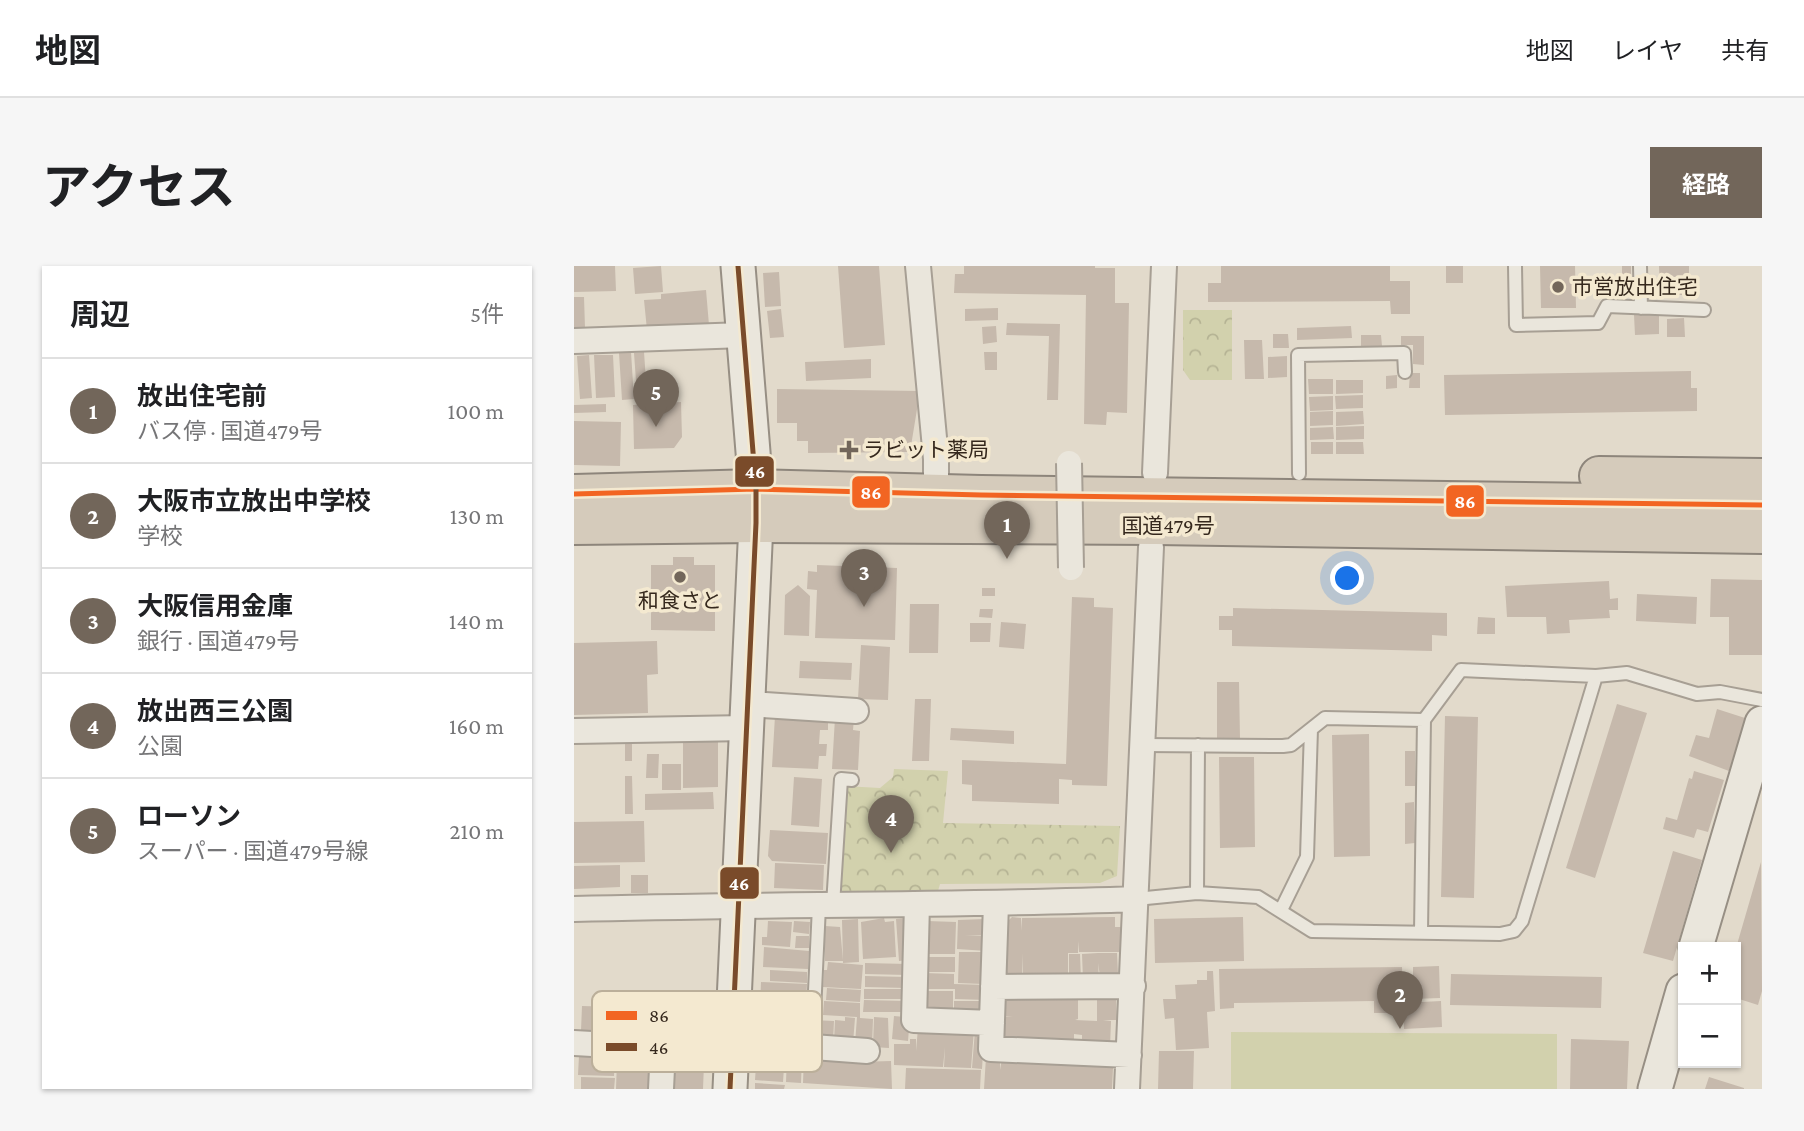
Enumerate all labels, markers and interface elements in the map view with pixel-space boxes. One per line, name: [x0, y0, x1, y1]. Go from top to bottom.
text: 地図: [35, 32, 101, 69]
text: 地図: [1526, 37, 1574, 64]
text: レイヤ: [1612, 37, 1683, 64]
text: 共有: [1721, 37, 1769, 64]
button: 経路: [1650, 147, 1762, 218]
text: アクセス: [42, 160, 236, 215]
place label: 市営放出住宅: [1572, 275, 1698, 299]
marker: 市営放出住宅: [1550, 279, 1566, 295]
text: 周辺: [70, 298, 130, 331]
text: 5件: [470, 301, 504, 327]
pin: 5: [633, 369, 679, 427]
text: 放出住宅前: [137, 382, 267, 411]
text: 1: [89, 398, 97, 424]
text: 100 m: [448, 398, 504, 424]
text: バス停 · 国道479号: [137, 418, 323, 444]
place label: ラビット薬局: [863, 438, 989, 462]
marker: ラビット薬局: [841, 442, 857, 458]
line badge: 46: [734, 455, 775, 488]
text: 46: [745, 461, 765, 482]
line badge: 86: [851, 475, 891, 509]
text: 86: [860, 482, 882, 503]
line badge: 86: [1445, 484, 1485, 518]
text: 大阪市立放出中学校: [137, 487, 371, 516]
text: 86: [1454, 491, 1476, 512]
pin: 1: [984, 501, 1030, 559]
text: 2: [87, 503, 99, 529]
text: 130 m: [450, 503, 504, 529]
street label: 国道479号: [1121, 514, 1215, 538]
text: 学校: [137, 523, 183, 549]
pin: 3: [841, 549, 887, 607]
your location: [1330, 561, 1364, 595]
marker: 和食さと: [672, 569, 688, 585]
place label: 和食さと: [638, 589, 722, 613]
text: 大阪信用金庫: [137, 592, 293, 621]
text: 3: [87, 608, 99, 634]
text: 140 m: [449, 608, 504, 634]
text: 銀行 · 国道479号: [137, 628, 300, 654]
text: 放出西三公園: [137, 697, 293, 726]
text: 4: [87, 713, 99, 739]
text: 160 m: [449, 713, 504, 739]
text: 公園: [137, 733, 183, 759]
pin: 4: [868, 795, 914, 853]
text: ローソン: [137, 802, 241, 831]
text: 5: [87, 818, 99, 844]
text: 210 m: [450, 818, 504, 844]
text: スーパー · 国道479号線: [137, 838, 368, 864]
line badge: 46: [719, 866, 760, 900]
text: 46: [729, 873, 749, 894]
map controls: [1678, 942, 1741, 1068]
button: +: [1678, 942, 1741, 1005]
pin: 2: [1377, 971, 1423, 1029]
legend: [592, 991, 822, 1072]
text: 86: [649, 1005, 669, 1026]
button: −: [1678, 1005, 1741, 1068]
text: 46: [649, 1037, 668, 1058]

